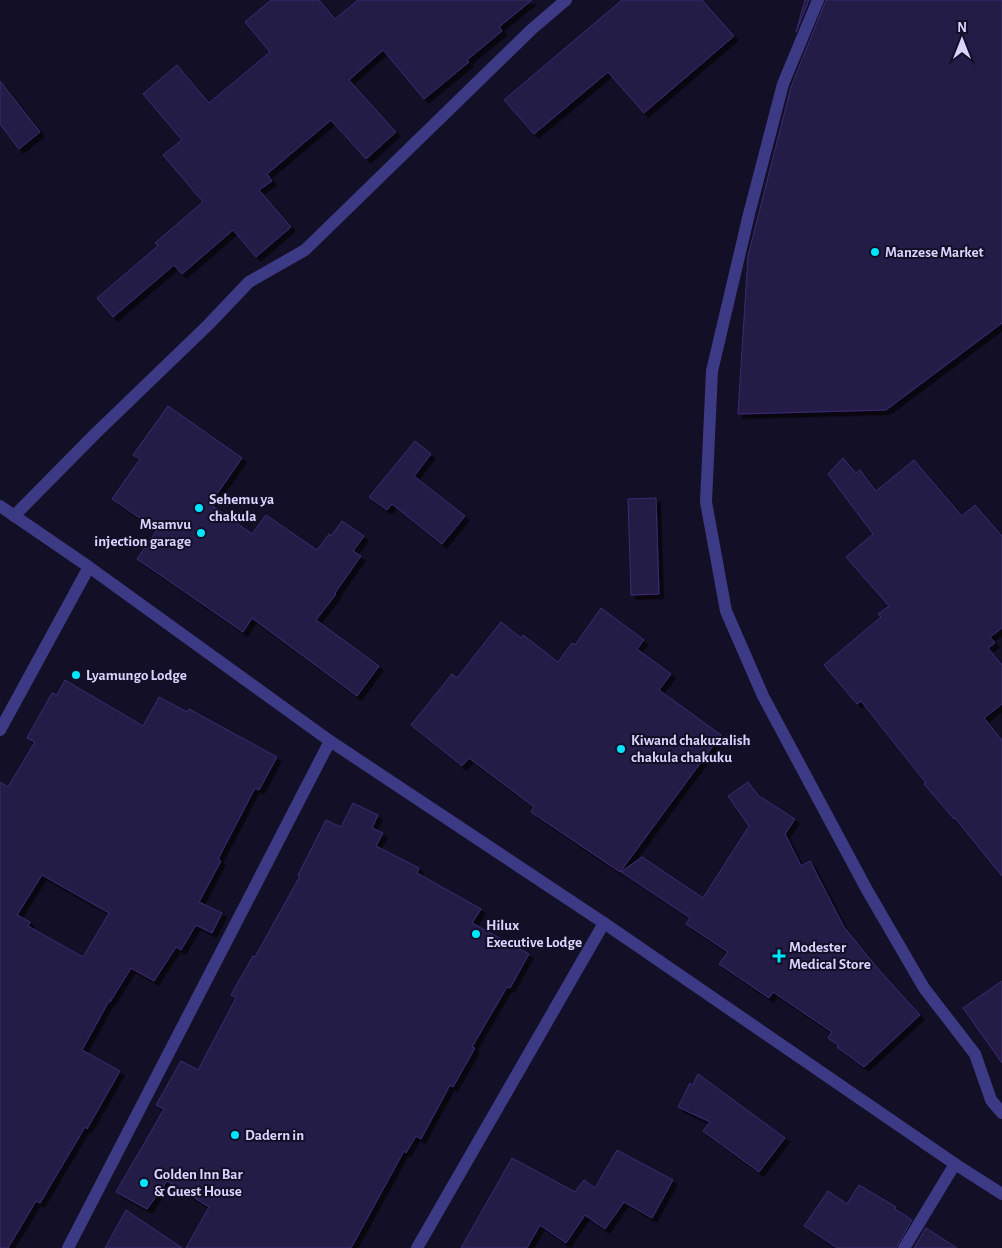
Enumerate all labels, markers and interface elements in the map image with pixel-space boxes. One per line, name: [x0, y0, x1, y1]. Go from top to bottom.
north arrow: [937, 15, 987, 65]
text: N: [957, 21, 967, 35]
place label: Manzese Market: [885, 245, 984, 260]
marker: Manzese Market: [869, 246, 881, 258]
place label: Sehemu ya chakula: [209, 492, 274, 524]
marker: Sehemu ya chakula: [193, 502, 205, 514]
place label: Msamvu injection garage: [94, 517, 191, 549]
marker: Msamvu injection garage: [195, 527, 207, 539]
place label: Lyamungo Lodge: [86, 668, 187, 683]
marker: Lyamungo Lodge: [70, 669, 82, 681]
place label: Kiwand chakuzalish chakula chakuku: [631, 733, 751, 765]
marker: Kiwand chakuzalish chakula chakuku: [615, 743, 627, 755]
place label: Hilux Executive Lodge: [486, 918, 582, 950]
marker: Hilux Executive Lodge: [470, 928, 482, 940]
place label: Modester Medical Store: [789, 940, 871, 972]
marker: Modester Medical Store: [773, 950, 785, 962]
place label: Dadern in: [245, 1128, 304, 1143]
marker: Dadern in: [229, 1129, 241, 1141]
place label: Golden Inn Bar & Guest House: [154, 1167, 243, 1199]
marker: Golden Inn Bar & Guest House: [138, 1177, 150, 1189]

